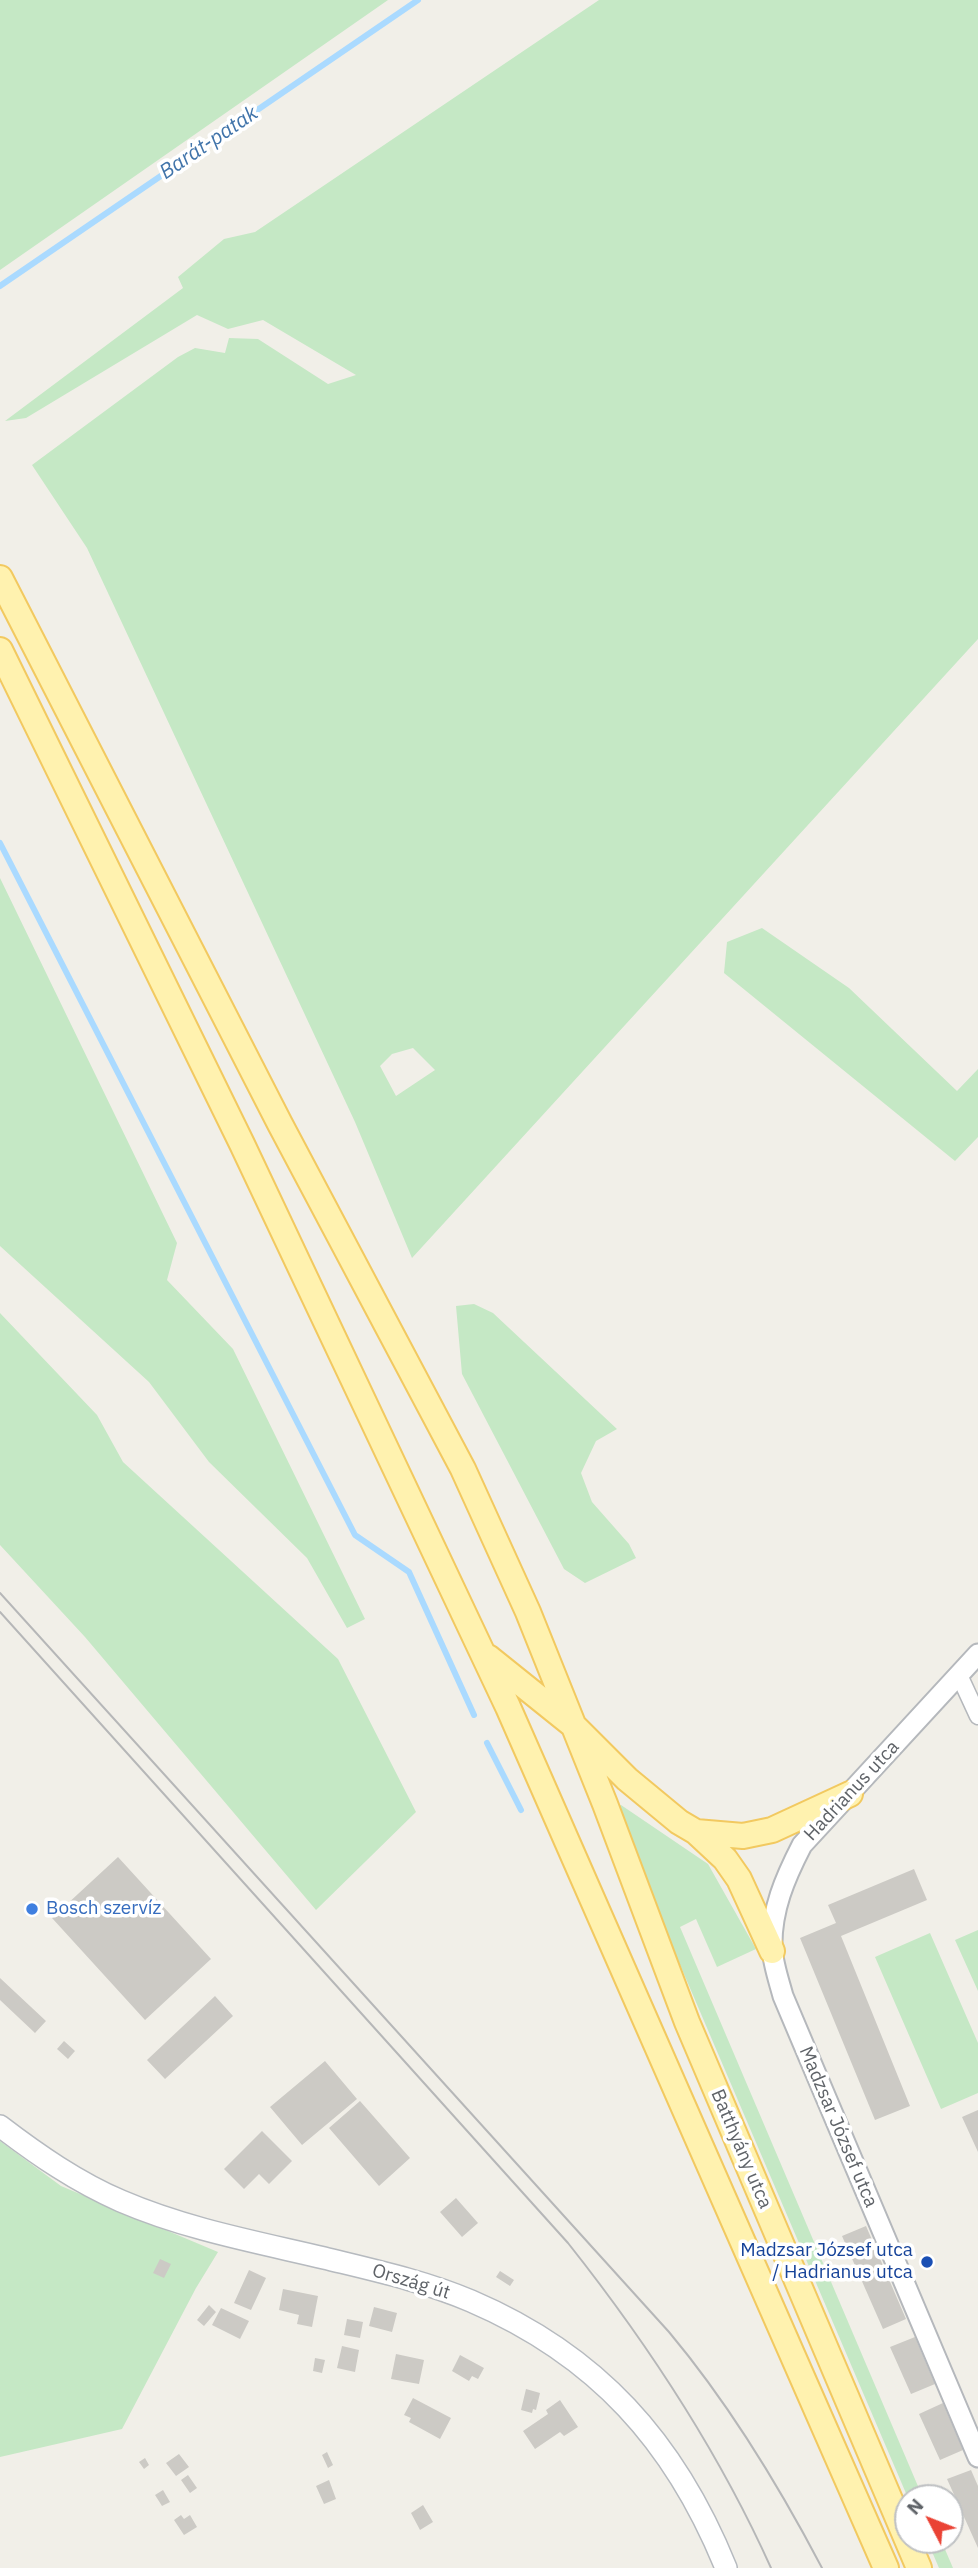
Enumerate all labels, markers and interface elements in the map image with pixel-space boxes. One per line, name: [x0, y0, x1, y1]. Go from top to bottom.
water label: Barát-patak: [155, 101, 263, 185]
street label: Hadrianus utca: [800, 1736, 904, 1846]
place label: Bosch szervíz: [46, 1898, 161, 1920]
marker: Bosch szervíz: [24, 1901, 40, 1917]
street label: Madzsar József utca: [794, 2043, 882, 2211]
street label: Batthyány utca: [706, 2086, 776, 2212]
place label: Madzsar József utca / Hadrianus utca: [740, 2240, 913, 2284]
marker: Madzsar József utca / Hadrianus utca: [919, 2254, 935, 2270]
street label: Ország út: [369, 2259, 453, 2305]
north arrow: [894, 2484, 964, 2554]
text: N: [901, 2493, 928, 2519]

